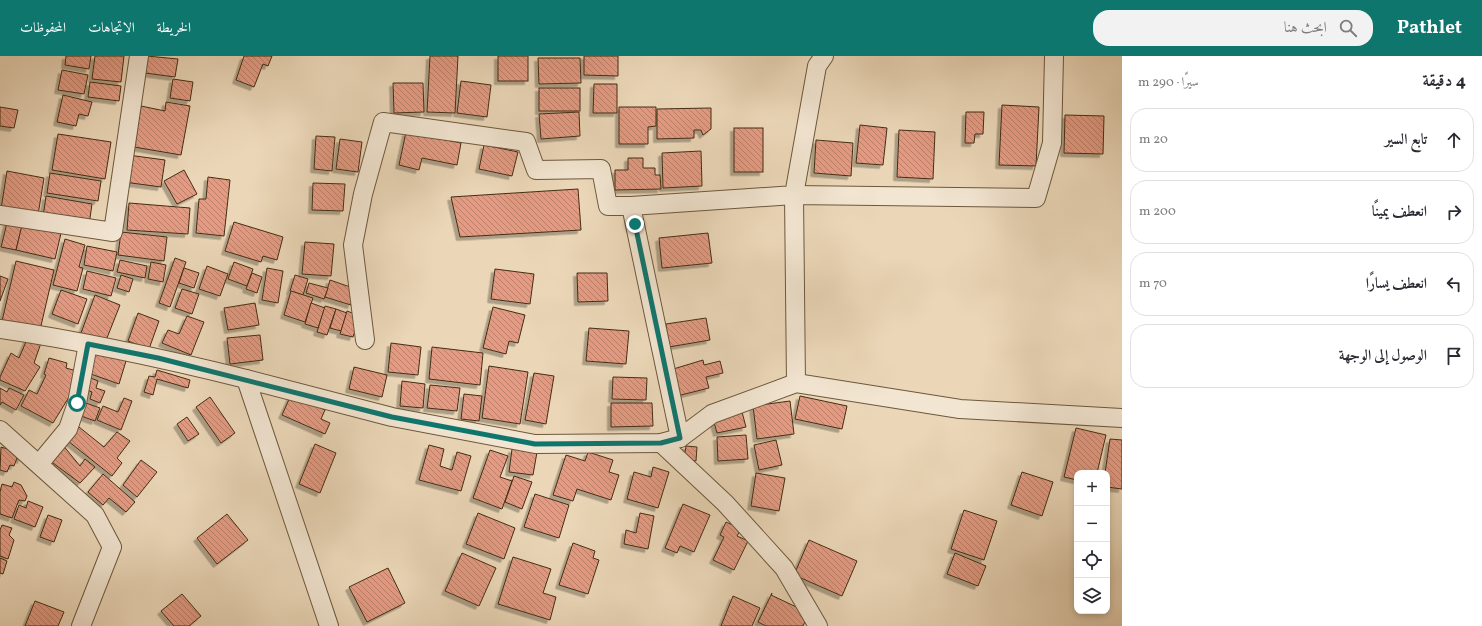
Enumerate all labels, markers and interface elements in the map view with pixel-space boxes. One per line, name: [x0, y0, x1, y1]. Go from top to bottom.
search box: [1093, 10, 1373, 46]
text: Pathlet: [1397, 15, 1462, 41]
icon: search: [1337, 17, 1359, 39]
text: ابحث هنا: [1284, 18, 1327, 39]
text: المحفوظات: [20, 19, 66, 38]
text: الاتجاهات: [88, 19, 135, 38]
text: الخريطة: [157, 19, 191, 38]
text: 4 دقيقة: [1423, 70, 1466, 93]
text: سيرًا · 290 m: [1138, 74, 1199, 92]
icon: ahead: [1443, 129, 1465, 151]
text: تابع السير: [1385, 130, 1427, 151]
text: 20 m: [1139, 131, 1168, 149]
icon: right: [1443, 201, 1465, 223]
text: انعطف يمينًا: [1372, 202, 1427, 223]
text: 200 m: [1139, 203, 1176, 221]
route end: [626, 215, 644, 233]
icon: left: [1443, 273, 1465, 295]
text: انعطف يسارًا: [1366, 274, 1427, 295]
text: 70 m: [1139, 275, 1167, 293]
icon: arrive: [1443, 345, 1465, 367]
text: الوصول إلى الوجهة: [1339, 346, 1427, 367]
route start: [68, 394, 86, 412]
map controls: [1074, 470, 1110, 614]
button: +: [1074, 470, 1110, 506]
button: −: [1074, 506, 1110, 542]
button: locate: [1074, 542, 1110, 578]
button: layers: [1074, 578, 1110, 614]

